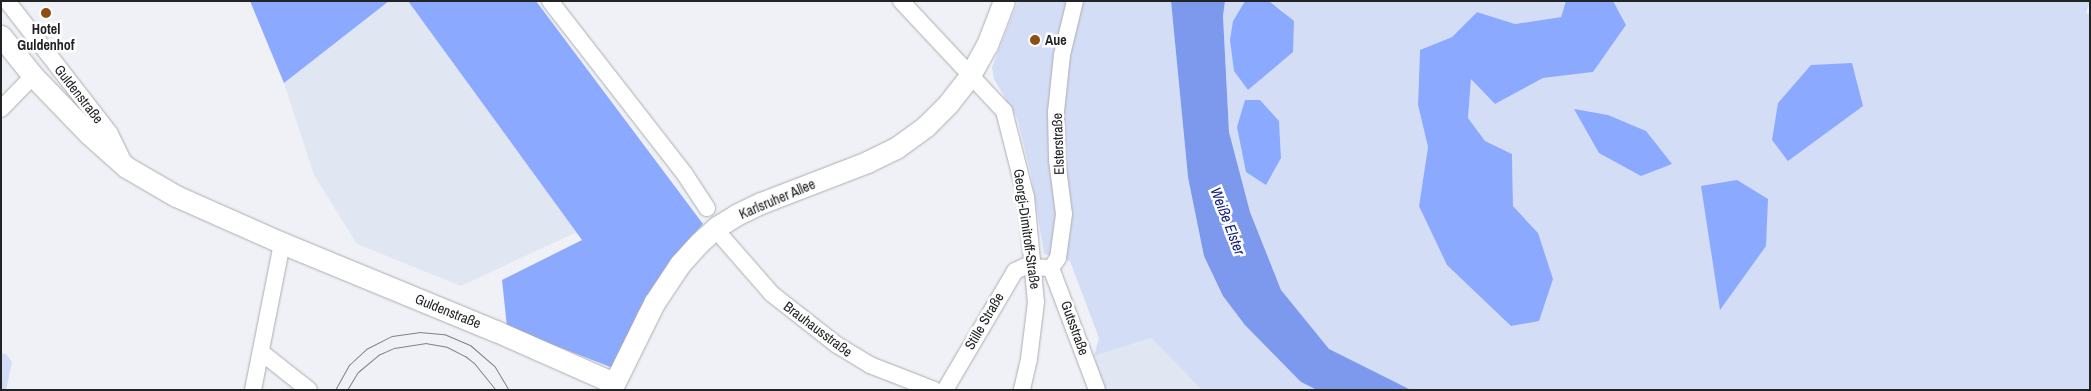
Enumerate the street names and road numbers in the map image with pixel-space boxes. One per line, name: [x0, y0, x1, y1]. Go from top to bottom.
street label: Guldenstraße: [51, 61, 107, 127]
street label: Elsterstraße: [1049, 113, 1067, 175]
street label: Georgi-Dimitroff-Straße: [1010, 168, 1044, 290]
street label: Karlsruher Allee: [736, 175, 818, 223]
street label: Stille Straße: [961, 289, 1007, 353]
street label: Guldenstraße: [413, 290, 483, 332]
street label: Brauhausstraße: [780, 298, 856, 360]
street label: Gutsstraße: [1057, 298, 1093, 358]

